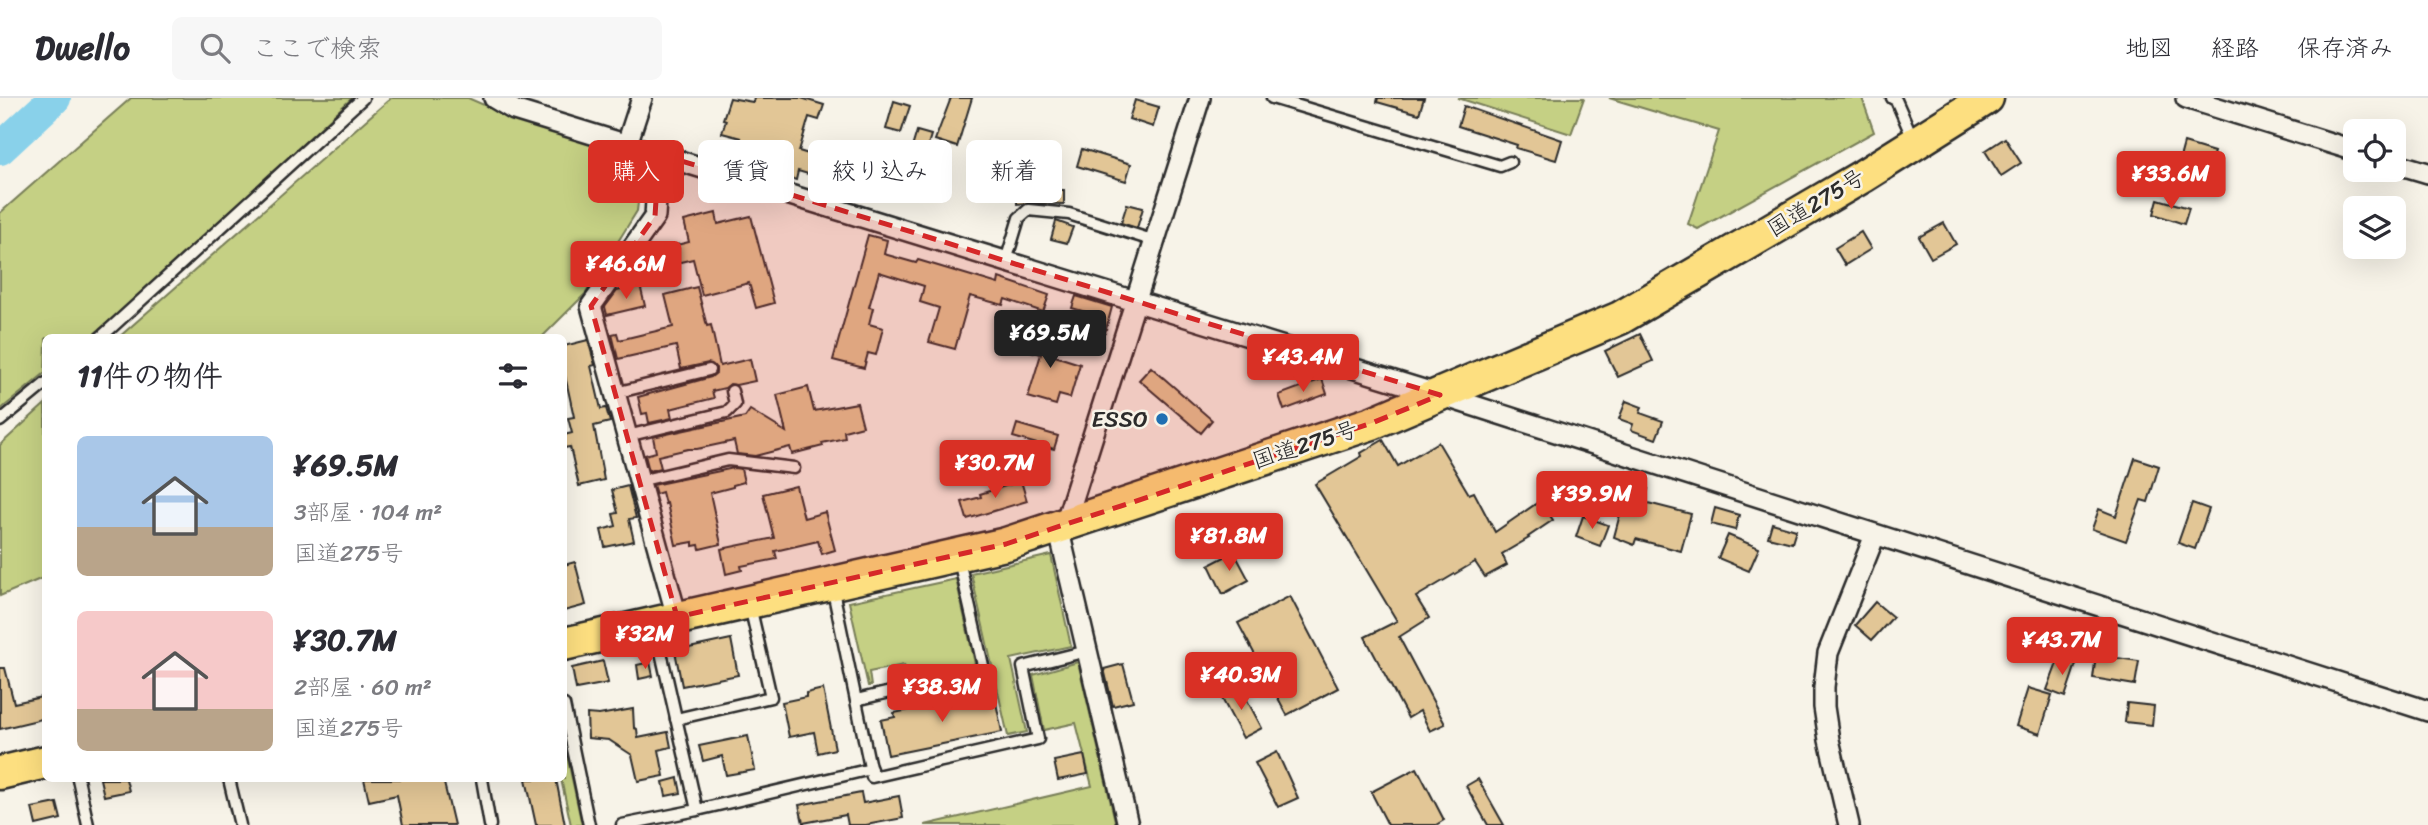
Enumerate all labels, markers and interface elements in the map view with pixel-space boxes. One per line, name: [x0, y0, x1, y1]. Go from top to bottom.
search box: [172, 17, 662, 80]
text: Dwello: [35, 19, 130, 77]
text: ここで検索: [252, 25, 382, 71]
text: 地図: [2125, 27, 2173, 69]
text: 経路: [2211, 27, 2259, 69]
text: 保存済み: [2297, 27, 2393, 69]
icon: search: [196, 29, 234, 67]
map controls: [2343, 119, 2406, 259]
button: locate: [2343, 119, 2406, 182]
chip: 購入: [588, 140, 684, 203]
chip: 賃貸: [698, 140, 794, 203]
chip: 絞り込み: [808, 140, 952, 203]
chip: 新着: [966, 140, 1062, 203]
pin: ¥33.6M: [2114, 152, 2228, 211]
text: ¥33.6M: [2133, 153, 2209, 194]
street label: 国道275号: [1759, 157, 1873, 249]
button: layers: [2343, 196, 2406, 259]
pin: ¥46.6M: [569, 242, 683, 301]
text: ¥46.6M: [587, 243, 665, 284]
pin: ¥69.5M: [993, 310, 1107, 370]
text: ¥69.5M: [1010, 312, 1090, 353]
pin: ¥43.4M: [1246, 334, 1360, 394]
text: ¥43.4M: [1263, 336, 1343, 377]
text: 11件の物件: [77, 349, 223, 403]
icon: filters: [494, 357, 532, 395]
place label: ESSO: [1091, 399, 1148, 440]
street label: 国道275号: [1247, 409, 1363, 481]
marker: ESSO: [1154, 411, 1170, 427]
text: ¥69.5M: [294, 438, 398, 492]
pin: ¥30.7M: [938, 440, 1052, 500]
text: ¥30.7M: [956, 442, 1034, 483]
icon: home: [133, 464, 217, 548]
pin: ¥39.9M: [1535, 472, 1649, 531]
text: ¥39.9M: [1552, 473, 1632, 514]
text: 3部屋 · 104 m²: [294, 492, 442, 533]
pin: ¥81.8M: [1172, 514, 1286, 573]
text: ¥81.8M: [1191, 515, 1267, 556]
text: 国道275号: [294, 533, 403, 574]
pin: ¥32M: [604, 612, 686, 671]
text: ¥30.7M: [294, 613, 397, 667]
text: ¥32M: [616, 613, 674, 654]
pin: ¥43.7M: [2005, 618, 2119, 677]
text: ¥43.7M: [2023, 619, 2101, 660]
icon: home: [133, 639, 217, 723]
pin: ¥40.3M: [1184, 652, 1298, 712]
text: ¥40.3M: [1201, 654, 1281, 695]
pin: ¥38.3M: [885, 664, 999, 724]
text: ¥38.3M: [903, 666, 981, 707]
text: 2部屋 · 60 m²: [294, 667, 432, 708]
text: 国道275号: [294, 708, 403, 749]

